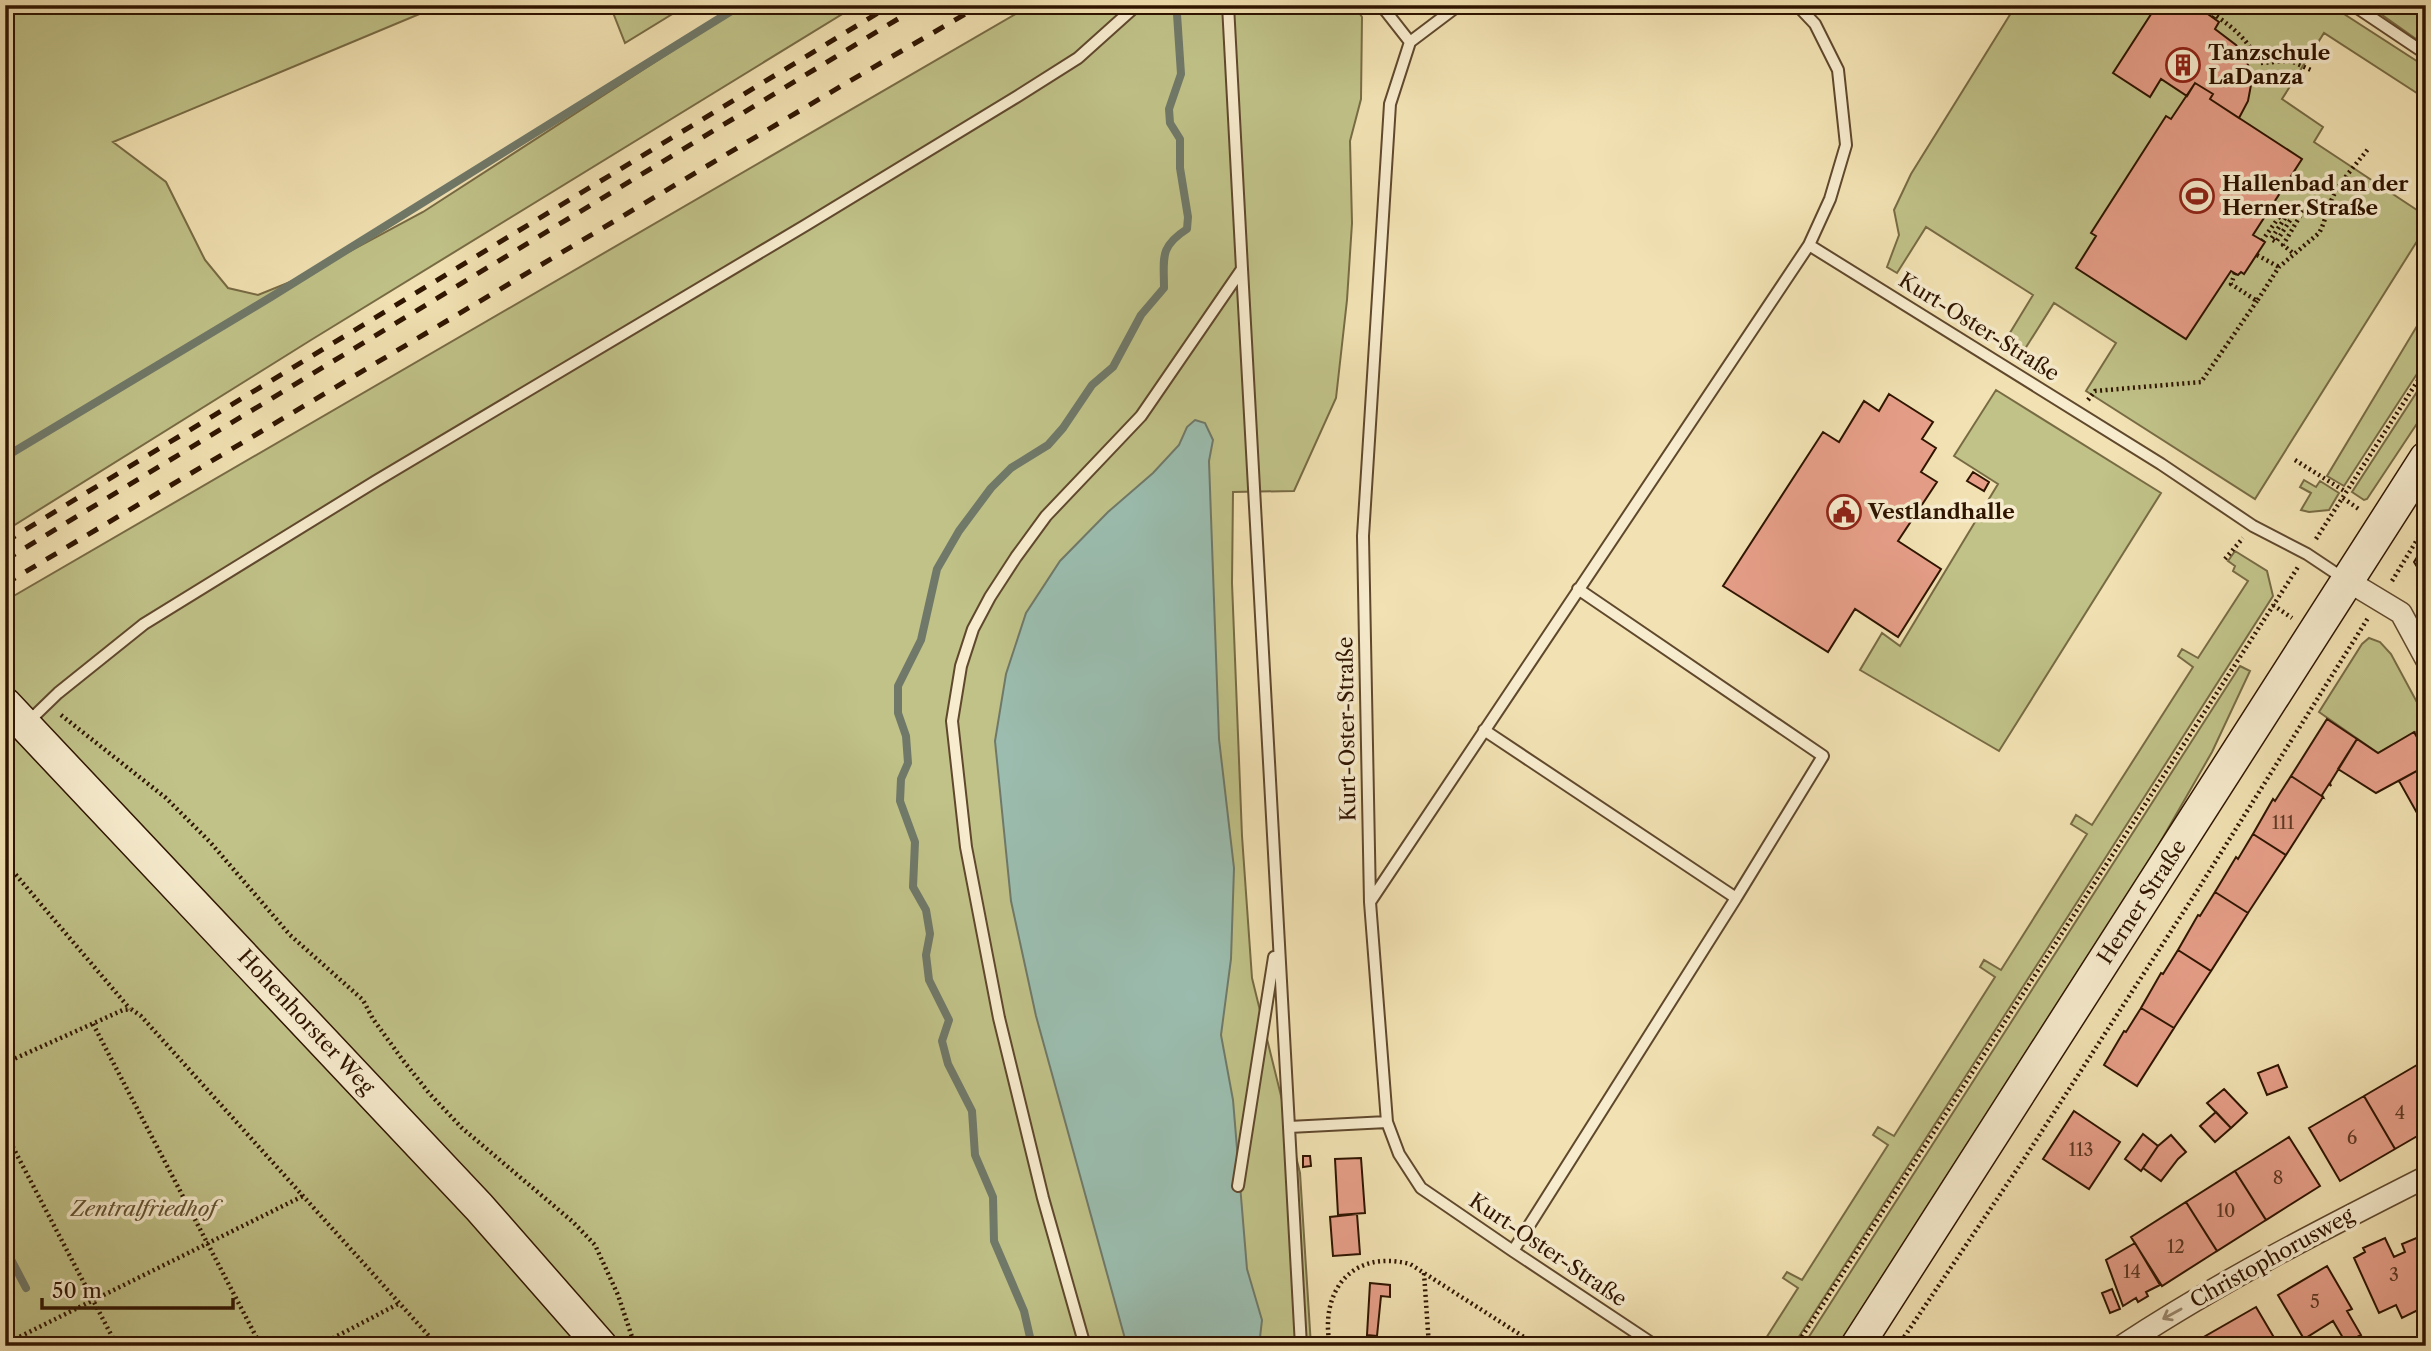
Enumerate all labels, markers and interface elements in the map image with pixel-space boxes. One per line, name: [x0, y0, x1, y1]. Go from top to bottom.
place label: Tanzschule LaDanza: [2208, 40, 2330, 89]
building icon: Tanzschule LaDanza: [2164, 46, 2202, 84]
place label: Hallenbad an der Herner Straße: [2222, 171, 2409, 220]
sports icon: Hallenbad an der Herner Straße: [2178, 177, 2216, 215]
street label: Kurt-Oster-Straße: [1894, 267, 2064, 386]
public building icon: Vestlandhalle: [1825, 493, 1863, 531]
place label: Vestlandhalle: [1867, 499, 2015, 524]
street label: Kurt-Oster-Straße: [1332, 637, 1361, 822]
house number: 111: [2272, 812, 2295, 834]
street label: Herner Straße: [2092, 835, 2191, 969]
street label: Hohenhorster Weg: [233, 944, 381, 1100]
house number: 4: [2395, 1102, 2405, 1124]
house number: 6: [2347, 1127, 2357, 1149]
house number: 113: [2068, 1139, 2094, 1161]
house number: 8: [2273, 1167, 2283, 1189]
street label: Kurt-Oster-Straße: [1465, 1188, 1632, 1312]
park label: Zentralfriedhof: [69, 1196, 223, 1221]
house number: 10: [2217, 1200, 2235, 1222]
street label: Christophorusweg: [2186, 1202, 2359, 1313]
house number: 12: [2167, 1236, 2185, 1258]
house number: 14: [2123, 1261, 2141, 1283]
house number: 3: [2389, 1264, 2399, 1286]
scale bar: [42, 1267, 233, 1311]
text: 50 m: [52, 1278, 102, 1303]
house number: 5: [2310, 1291, 2320, 1313]
one-way arrow: [2162, 1308, 2183, 1321]

